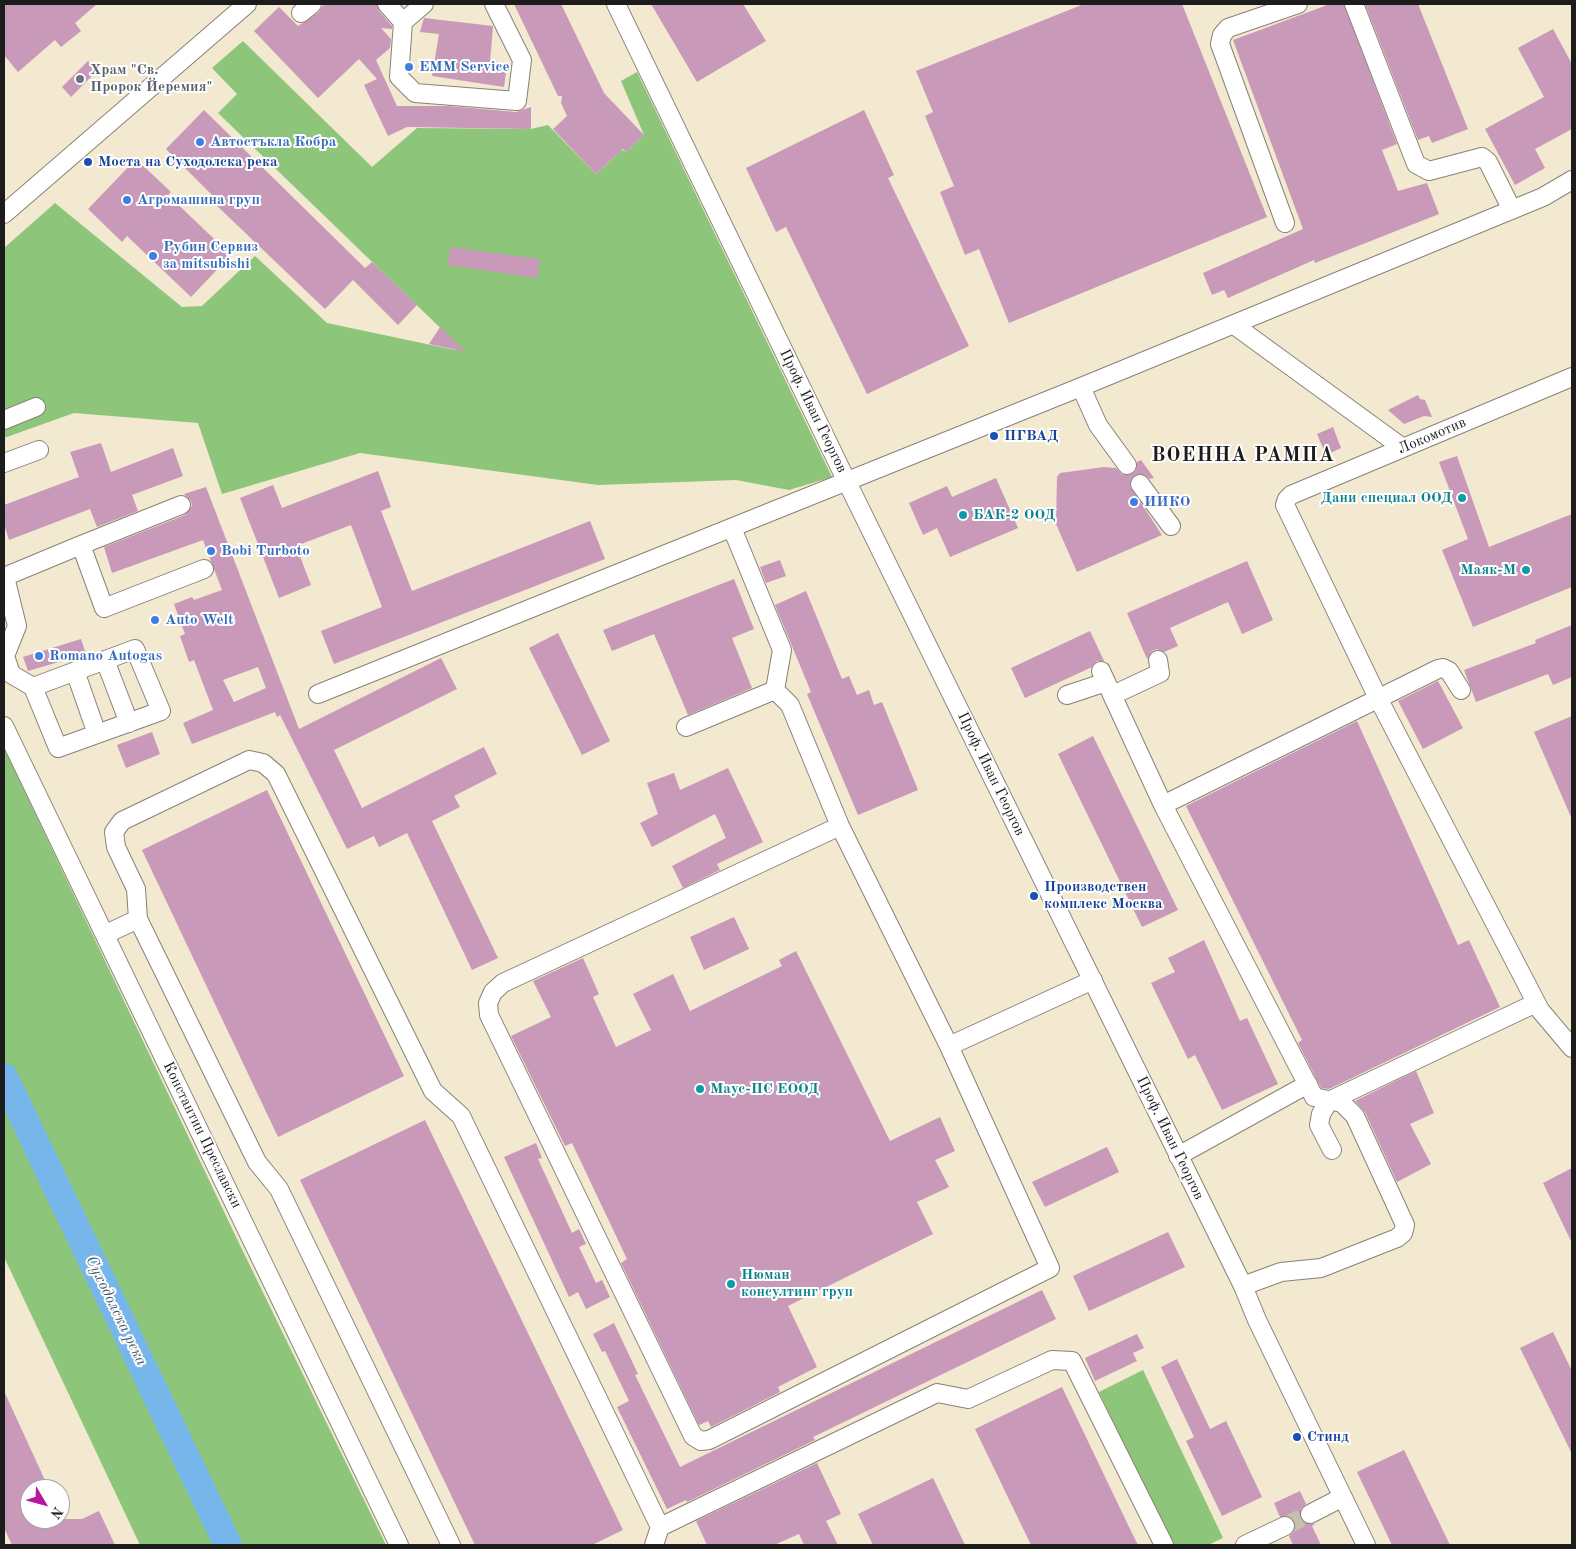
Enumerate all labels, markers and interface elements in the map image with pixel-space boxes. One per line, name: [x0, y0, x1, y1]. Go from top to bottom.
place label: EMM Service: [419, 58, 510, 76]
place label: Храм "Св. Пророк Йеремия": [90, 61, 213, 96]
marker: EMM Service: [403, 61, 415, 73]
marker: Храм "Св. Пророк Йеремия": [74, 73, 86, 85]
place label: Автостъкла Кобра: [210, 133, 336, 151]
marker: Автостъкла Кобра: [194, 136, 206, 148]
place label: Моста на Суходолска река: [98, 153, 278, 171]
marker: Моста на Суходолска река: [82, 156, 94, 168]
place label: Агромашина груп: [137, 191, 260, 209]
marker: Агромашина груп: [121, 194, 133, 206]
place label: Рубин Сервиз за mitsubishi: [163, 238, 258, 273]
marker: Рубин Сервиз за mitsubishi: [147, 250, 159, 262]
street label: Проф. Иван Георгов: [775, 346, 851, 476]
street label: Локомотив: [1395, 414, 1469, 458]
place label: ПГВАД: [1004, 427, 1058, 445]
marker: ПГВАД: [988, 430, 1000, 442]
district label: ВОЕННА РАМПА: [1150, 444, 1336, 468]
place label: Дани специал ООД: [1321, 489, 1452, 507]
marker: Дани специал ООД: [1456, 492, 1468, 504]
place label: ИИКО: [1144, 493, 1190, 511]
marker: ИИКО: [1128, 496, 1140, 508]
place label: БАК-2 ООД: [973, 506, 1055, 524]
marker: БАК-2 ООД: [957, 509, 969, 521]
place label: Bobi Turboto: [221, 542, 310, 560]
marker: Bobi Turboto: [205, 545, 217, 557]
place label: Маяк-М: [1460, 561, 1516, 579]
marker: Маяк-М: [1520, 564, 1532, 576]
place label: Auto Welt: [165, 611, 234, 629]
marker: Auto Welt: [149, 614, 161, 626]
place label: Romano Autogas: [49, 647, 162, 665]
marker: Romano Autogas: [33, 650, 45, 662]
street label: Проф. Иван Георгов: [953, 709, 1029, 839]
place label: Производствен комплекс Москва: [1044, 878, 1163, 913]
marker: Производствен комплекс Москва: [1028, 890, 1040, 902]
street label: Константин Преславски: [159, 1059, 245, 1211]
street label: Проф. Иван Георгов: [1132, 1073, 1208, 1203]
place label: Маус-ПС ЕООД: [710, 1080, 819, 1098]
marker: Маус-ПС ЕООД: [694, 1083, 706, 1095]
water label: Суходолска река: [81, 1253, 151, 1369]
place label: Нюман консултинг груп: [741, 1266, 853, 1301]
marker: Нюман консултинг груп: [725, 1278, 737, 1290]
place label: Стинд: [1307, 1428, 1349, 1446]
marker: Стинд: [1291, 1431, 1303, 1443]
north arrow: [20, 1479, 70, 1529]
text: N: [47, 1504, 65, 1521]

